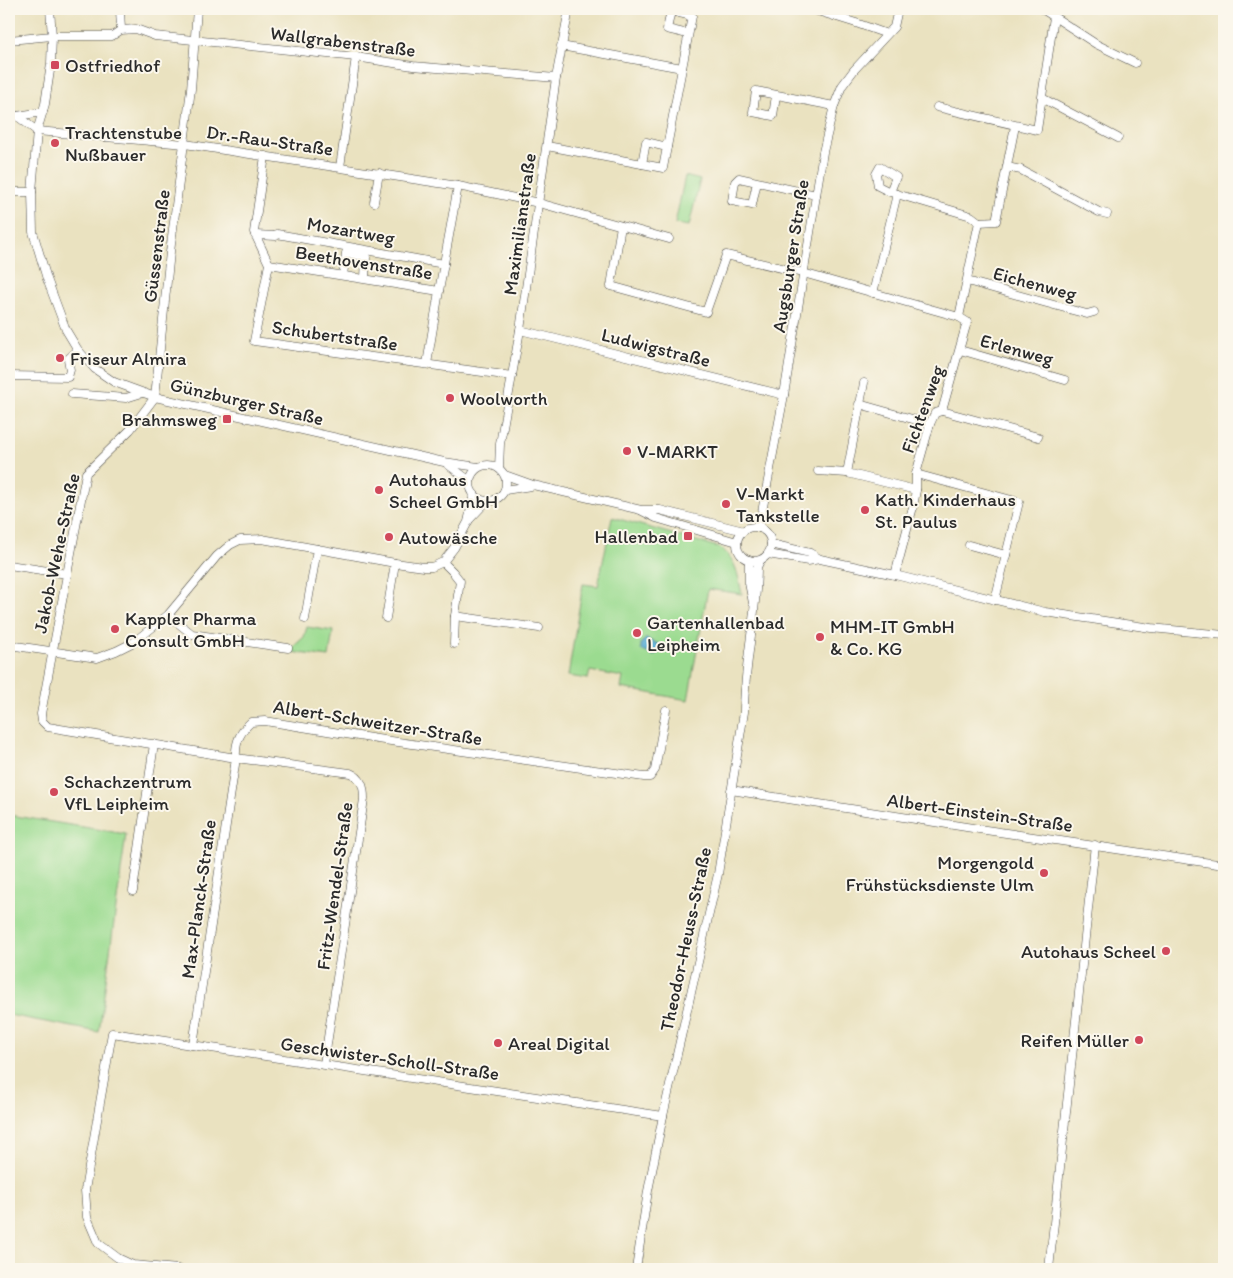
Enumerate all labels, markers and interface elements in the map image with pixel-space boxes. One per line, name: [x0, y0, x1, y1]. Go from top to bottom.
street label: Wallgrabenstraße: [269, 21, 417, 62]
place label: Ostfriedhof: [65, 54, 161, 77]
marker: Ostfriedhof: [49, 59, 61, 71]
street label: Dr.-Rau-Straße: [205, 120, 335, 161]
place label: Trachtenstube Nußbauer: [65, 121, 182, 166]
marker: Trachtenstube Nußbauer: [49, 137, 61, 149]
street label: Maximilianstraße: [498, 152, 541, 297]
street label: Augsburger Straße: [767, 178, 814, 334]
street label: Güssenstraße: [138, 188, 175, 304]
street label: Mozartweg: [305, 211, 397, 250]
street label: Beethovenstraße: [294, 240, 434, 285]
street label: Eichenweg: [991, 261, 1079, 306]
street label: Schubertstraße: [271, 315, 399, 356]
street label: Ludwigstraße: [599, 323, 713, 372]
street label: Erlenweg: [978, 329, 1056, 370]
place label: Friseur Almira: [70, 347, 186, 370]
marker: Friseur Almira: [54, 352, 66, 364]
street label: Fichtenweg: [896, 362, 949, 456]
street label: Günzburger Straße: [168, 373, 326, 430]
place label: Woolworth: [460, 387, 548, 410]
marker: Woolworth: [444, 392, 456, 404]
place label: Brahmsweg: [121, 408, 217, 431]
marker: Brahmsweg: [221, 413, 233, 425]
place label: V-MARKT: [637, 440, 718, 463]
marker: V-MARKT: [621, 445, 633, 457]
place label: Autohaus Scheel GmbH: [389, 468, 498, 513]
street label: Jakob-Wehe-Straße: [28, 471, 85, 635]
place label: V-Markt Tankstelle: [736, 482, 820, 527]
marker: Autohaus Scheel GmbH: [373, 484, 385, 496]
place label: Kath. Kinderhaus St. Paulus: [875, 488, 1016, 533]
marker: V-Markt Tankstelle: [720, 498, 732, 510]
marker: Kath. Kinderhaus St. Paulus: [859, 504, 871, 516]
place label: Hallenbad: [594, 525, 678, 548]
place label: Autowäsche: [399, 526, 497, 549]
marker: Hallenbad: [682, 530, 694, 542]
marker: Autowäsche: [383, 531, 395, 543]
place label: Kappler Pharma Consult GmbH: [125, 607, 257, 652]
place label: Gartenhallenbad Leipheim: [647, 611, 785, 656]
place label: MHM-IT GmbH & Co. KG: [830, 615, 955, 660]
marker: Kappler Pharma Consult GmbH: [109, 623, 121, 635]
marker: Gartenhallenbad Leipheim: [631, 627, 643, 639]
marker: MHM-IT GmbH & Co. KG: [814, 631, 826, 643]
street label: Albert-Schweitzer-Straße: [272, 695, 484, 750]
place label: Schachzentrum VfL Leipheim: [64, 770, 192, 815]
marker: Schachzentrum VfL Leipheim: [48, 786, 60, 798]
street label: Albert-Einstein-Straße: [886, 788, 1074, 837]
street label: Fritz-Wendel-Straße: [311, 801, 358, 972]
street label: Max-Planck-Straße: [176, 818, 221, 980]
street label: Theodor-Heuss-Straße: [655, 845, 716, 1033]
place label: Morgengold Frühstücksdienste Ulm: [846, 851, 1035, 896]
marker: Morgengold Frühstücksdienste Ulm: [1038, 867, 1050, 879]
place label: Autohaus Scheel: [1021, 940, 1157, 963]
marker: Autohaus Scheel: [1160, 945, 1172, 957]
place label: Reifen Müller: [1021, 1029, 1130, 1052]
street label: Geschwister-Scholl-Straße: [279, 1032, 501, 1085]
place label: Areal Digital: [508, 1032, 610, 1055]
marker: Reifen Müller: [1133, 1034, 1145, 1046]
marker: Areal Digital: [492, 1037, 504, 1049]

